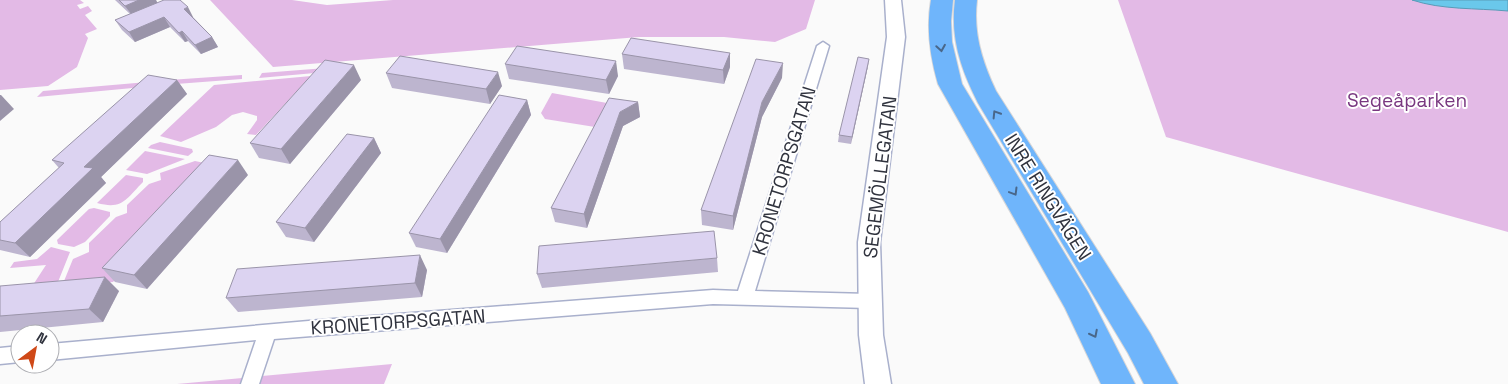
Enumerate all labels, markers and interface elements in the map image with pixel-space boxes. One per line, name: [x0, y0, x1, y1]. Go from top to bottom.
one-way arrow: [935, 45, 946, 53]
street label: KRONETORPSGATAN: [746, 83, 822, 259]
park label: Segeåparken: [1347, 88, 1467, 113]
street label: SEGEMÖLLEGATAN: [858, 94, 902, 260]
one-way arrow: [993, 110, 1002, 119]
street label: INRE RINGVÄGEN: [999, 129, 1097, 265]
one-way arrow: [1007, 187, 1017, 196]
street label: KRONETORPSGATAN: [310, 303, 486, 341]
north arrow: [10, 324, 60, 374]
text: N: [33, 328, 51, 348]
one-way arrow: [1088, 328, 1098, 337]

